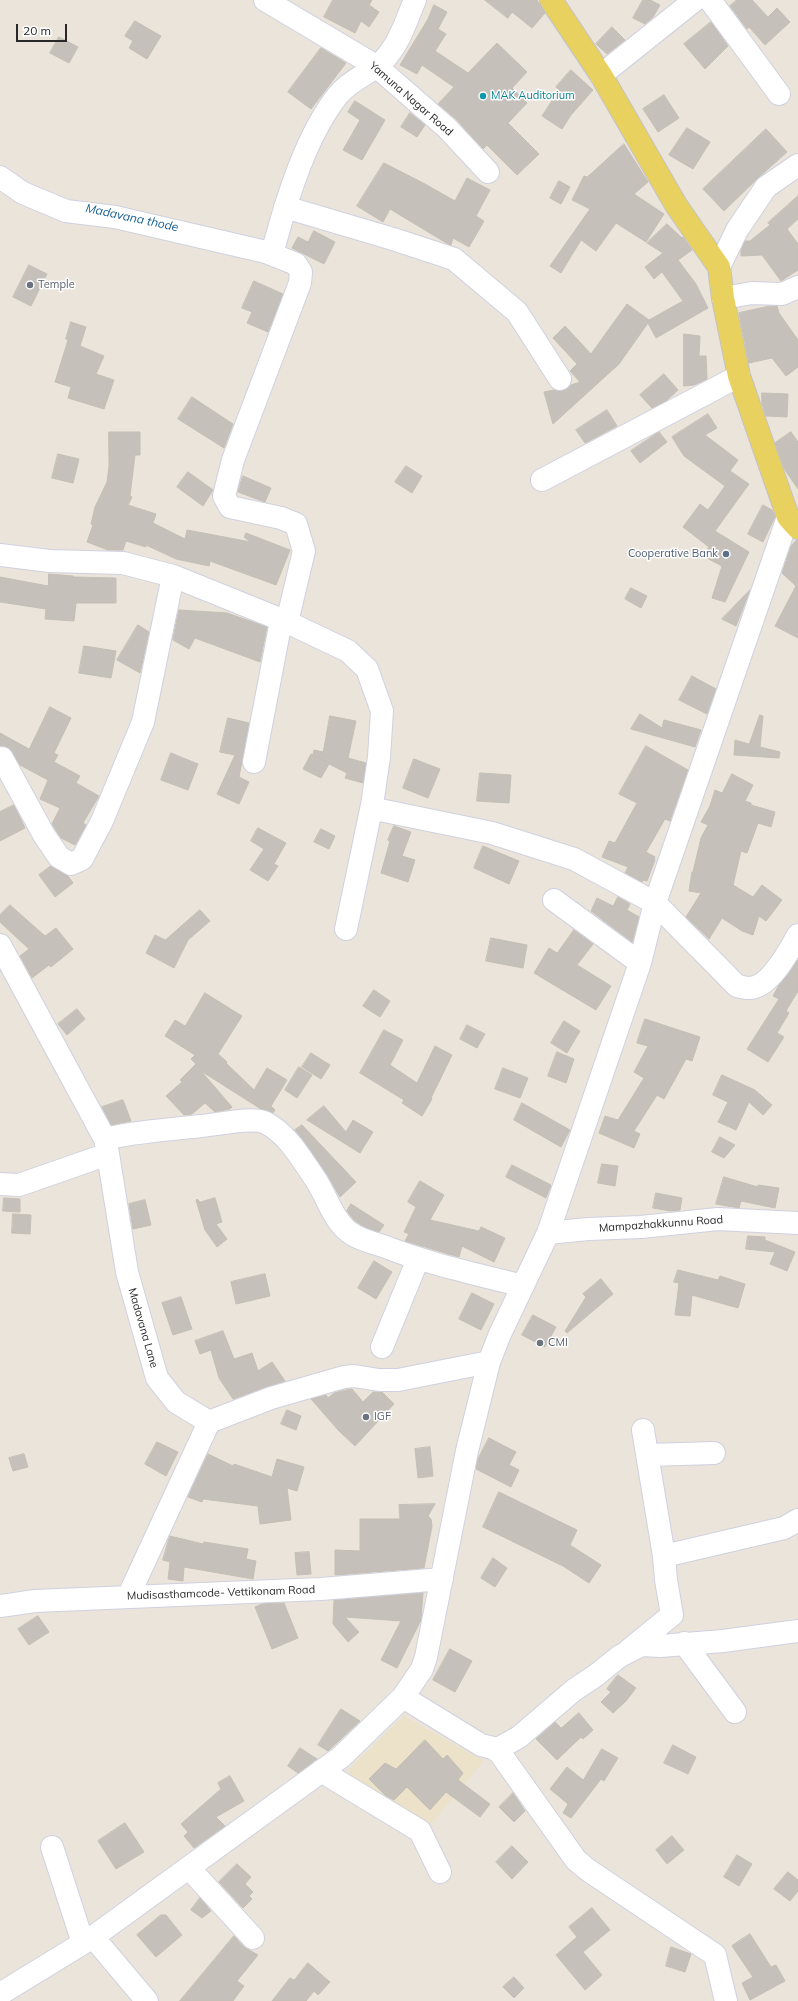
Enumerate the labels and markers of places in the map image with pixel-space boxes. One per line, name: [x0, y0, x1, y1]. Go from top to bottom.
place label: MAK Auditorium: [491, 89, 575, 103]
marker: MAK Auditorium: [478, 91, 488, 101]
place label: Temple: [38, 278, 75, 292]
marker: Temple: [25, 280, 35, 290]
place label: Cooperative Bank: [628, 547, 718, 561]
marker: Cooperative Bank: [721, 549, 731, 559]
place label: CMI: [548, 1336, 568, 1350]
marker: CMI: [535, 1338, 545, 1348]
place label: IGF: [374, 1410, 391, 1424]
marker: IGF: [361, 1412, 371, 1422]

